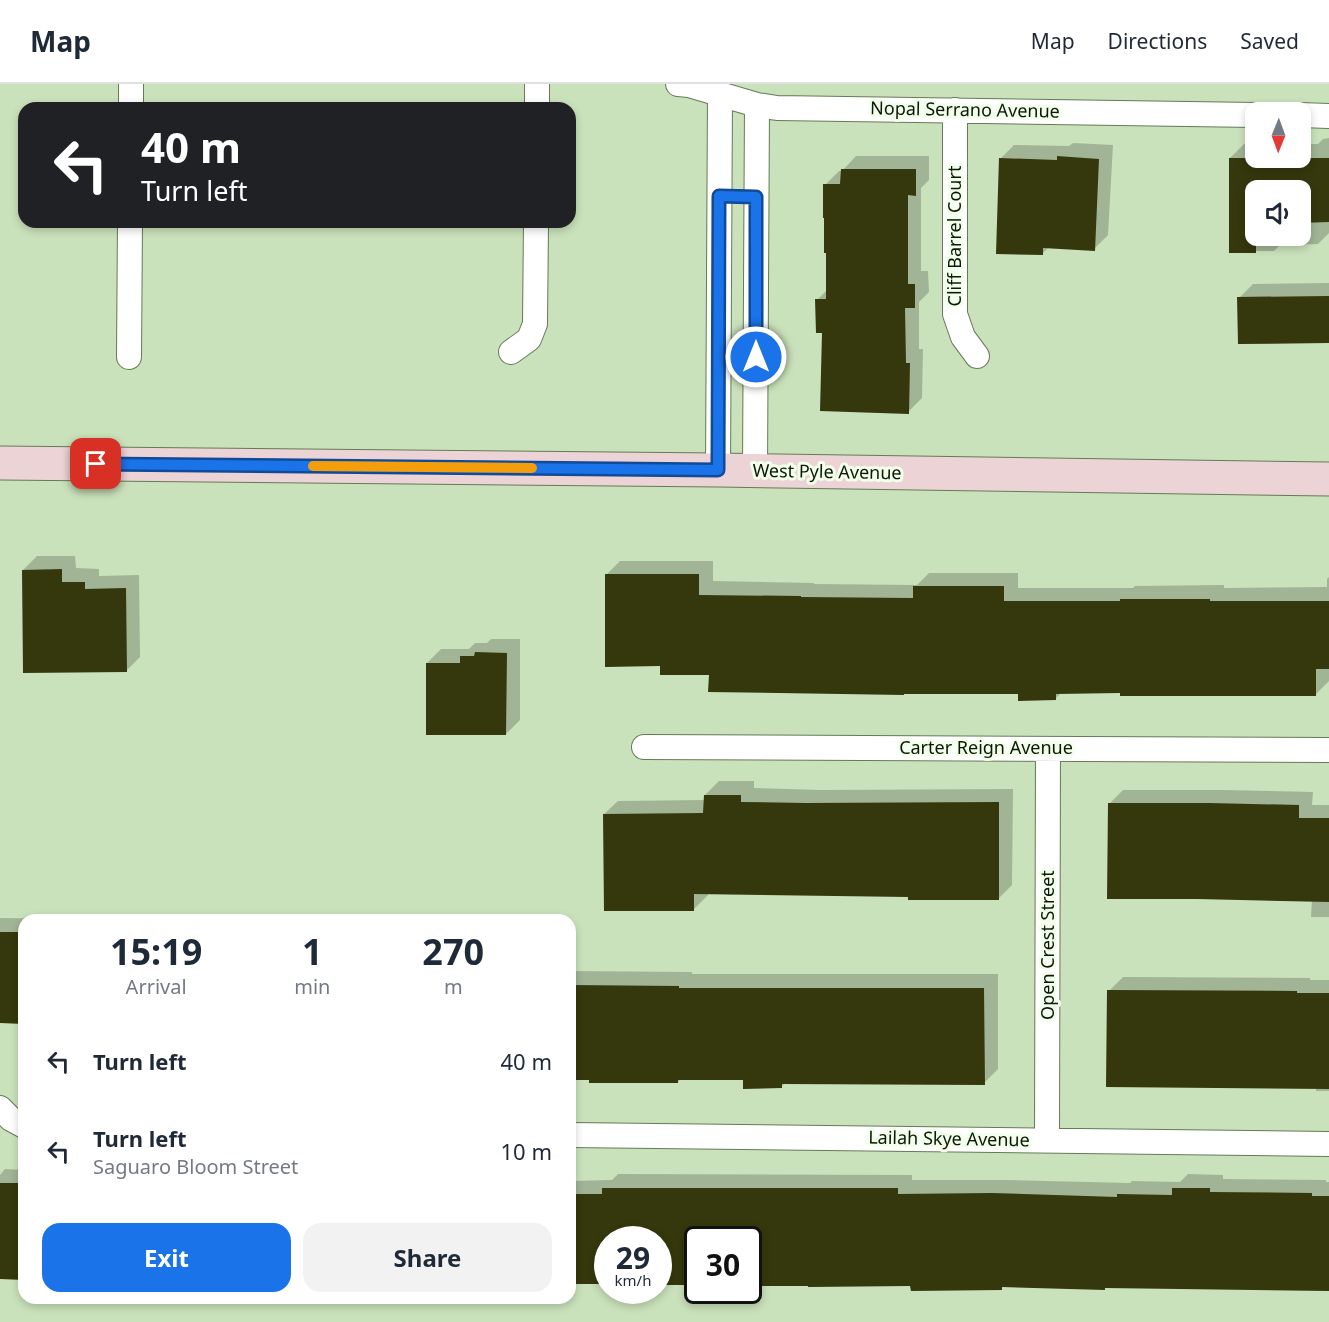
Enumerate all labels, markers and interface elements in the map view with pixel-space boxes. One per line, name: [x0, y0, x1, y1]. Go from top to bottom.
text: Map: [30, 22, 91, 60]
text: Map: [1031, 27, 1075, 55]
text: Directions: [1108, 27, 1207, 55]
text: Saved: [1240, 27, 1299, 55]
street label: Nopal Serrano Avenue: [870, 95, 1060, 123]
north arrow: [1245, 102, 1311, 168]
map controls: [1245, 102, 1311, 246]
text: 40 m: [141, 118, 241, 175]
icon: left: [42, 126, 120, 204]
street label: Cliff Barrel Court: [942, 165, 966, 306]
text: Turn left: [141, 172, 247, 209]
button: sound: [1245, 180, 1311, 246]
position arrow: [724, 325, 788, 389]
pin: [70, 438, 121, 489]
icon: arrive: [79, 447, 112, 480]
street label: West Pyle Avenue: [752, 458, 902, 484]
street label: Carter Reign Avenue: [899, 735, 1073, 759]
street label: Open Crest Street: [1035, 870, 1059, 1020]
text: 15:19: [110, 927, 202, 976]
text: 1: [302, 927, 323, 976]
text: 270: [422, 927, 484, 976]
text: Arrival: [126, 973, 187, 1000]
text: min: [294, 973, 330, 1000]
text: m: [444, 973, 463, 1000]
icon: left: [42, 1045, 75, 1078]
text: Turn left: [93, 1046, 187, 1076]
text: 40 m: [501, 1046, 552, 1076]
text: Turn left: [93, 1123, 187, 1153]
street label: Lailah Skye Avenue: [868, 1125, 1030, 1151]
icon: left: [42, 1135, 75, 1168]
text: 10 m: [501, 1136, 552, 1166]
text: Saguaro Bloom Street: [93, 1153, 298, 1180]
button: Exit: [42, 1223, 291, 1292]
button: Share: [303, 1223, 552, 1292]
speed limit sign: 30: [684, 1226, 762, 1304]
text: 29: [616, 1237, 650, 1278]
text: km/h: [615, 1270, 651, 1290]

